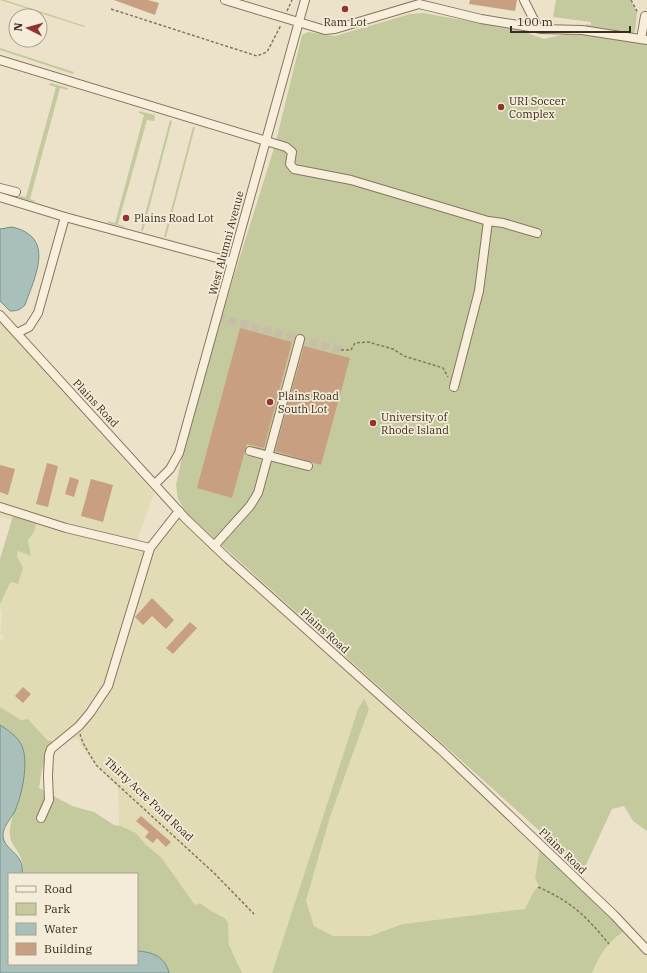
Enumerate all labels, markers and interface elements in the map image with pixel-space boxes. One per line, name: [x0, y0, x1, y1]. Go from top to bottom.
marker: Ram Lot: [340, 4, 350, 14]
north arrow: [8, 8, 48, 48]
scale bar: [511, 8, 630, 34]
text: 100 m: [517, 14, 553, 29]
place label: Ram Lot: [323, 15, 367, 29]
text: N: [11, 22, 26, 32]
place label: URI Soccer Complex: [509, 94, 566, 121]
marker: URI Soccer Complex: [496, 102, 506, 112]
street label: West Alumni Avenue: [205, 189, 247, 297]
place label: Plains Road Lot: [134, 211, 214, 225]
marker: Plains Road Lot: [121, 213, 131, 223]
street label: Plains Road: [70, 376, 122, 430]
place label: Plains Road South Lot: [278, 389, 339, 416]
marker: Plains Road South Lot: [265, 397, 275, 407]
place label: University of Rhode Island: [381, 410, 449, 437]
marker: University of Rhode Island: [368, 418, 378, 428]
street label: Plains Road: [298, 605, 353, 657]
street label: Thirty Acre Pond Road: [102, 754, 197, 844]
street label: Plains Road: [536, 825, 590, 877]
legend: [8, 873, 138, 965]
text: Road: [44, 881, 73, 896]
text: Park: [44, 901, 70, 916]
text: Water: [44, 921, 78, 936]
text: Building: [44, 941, 92, 956]

